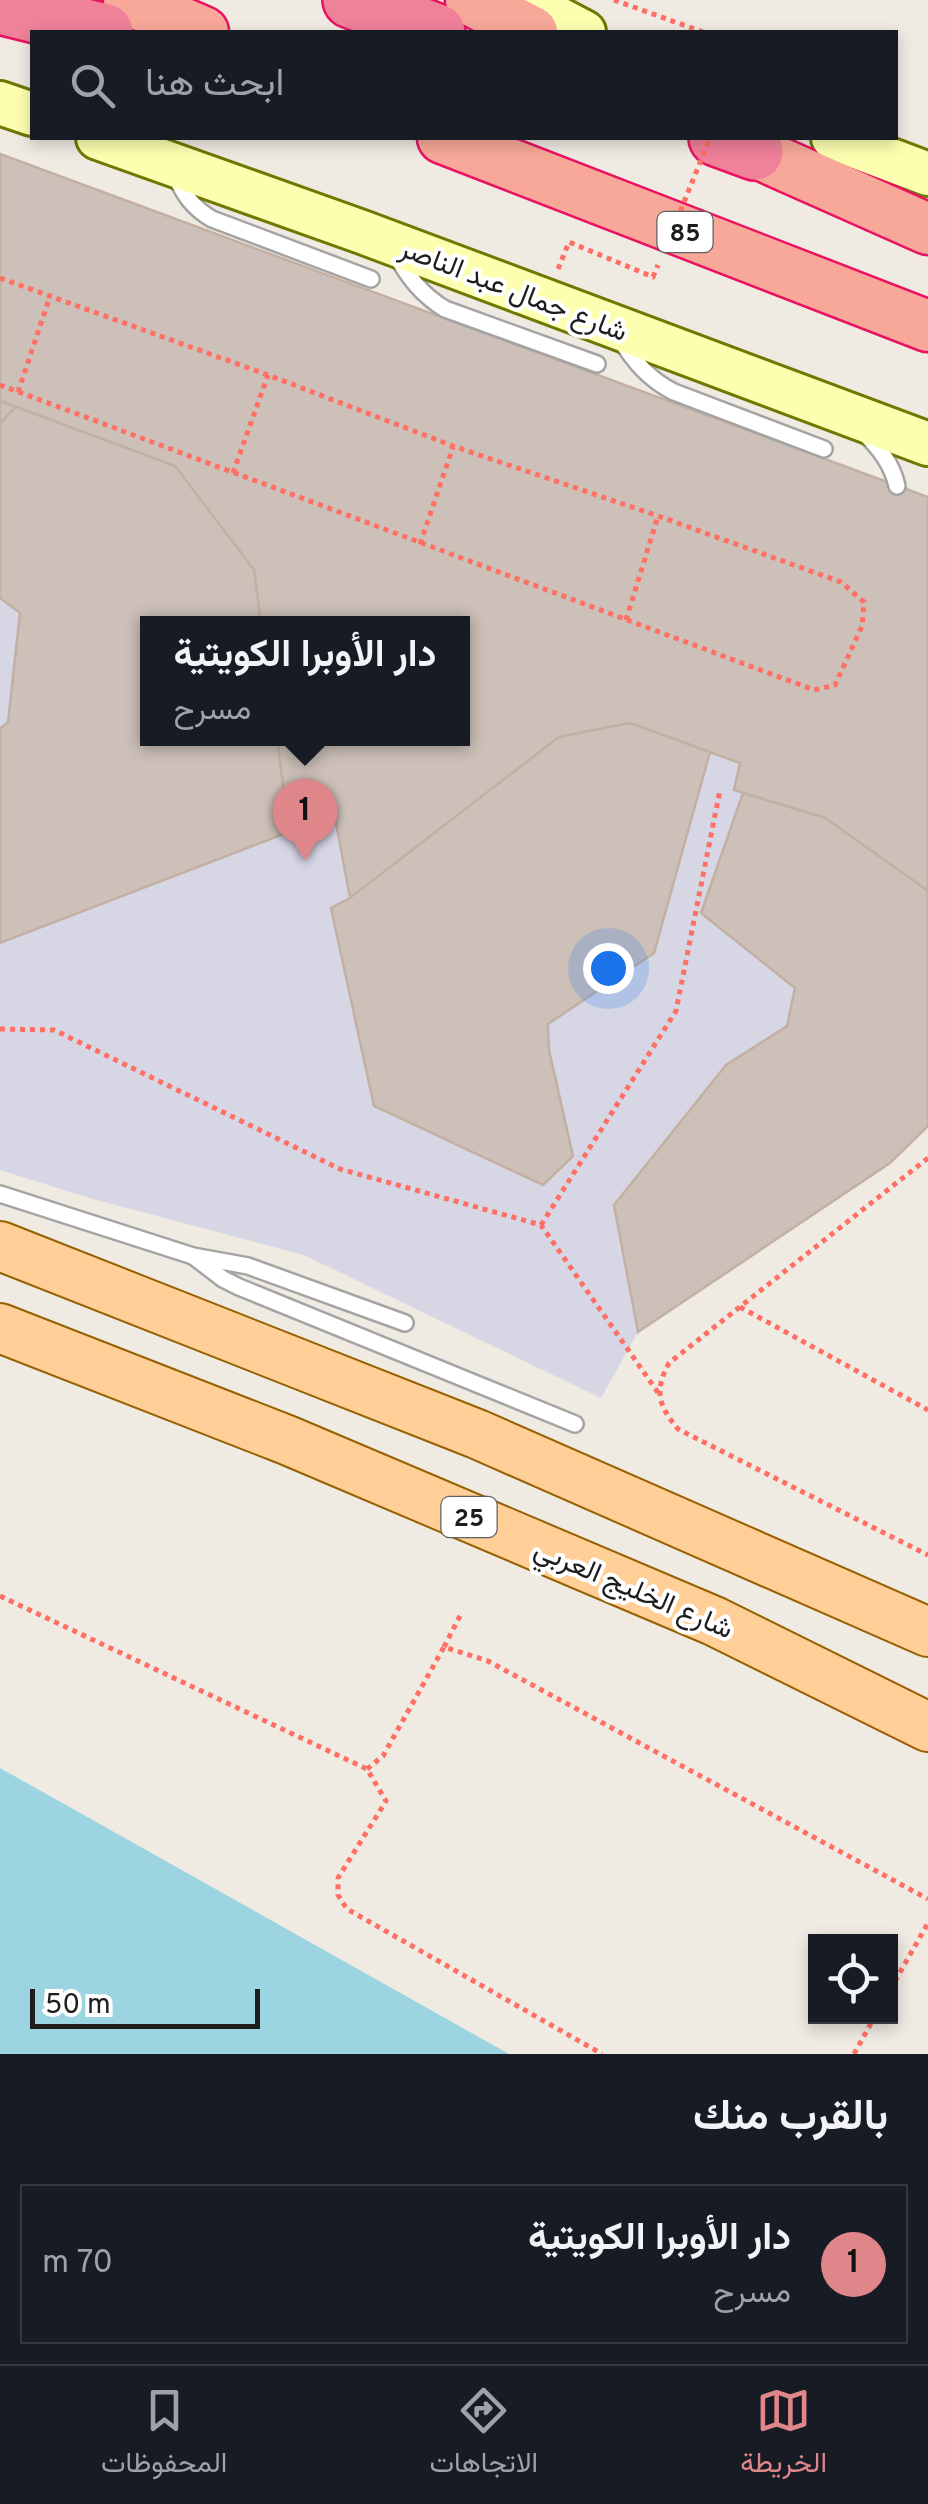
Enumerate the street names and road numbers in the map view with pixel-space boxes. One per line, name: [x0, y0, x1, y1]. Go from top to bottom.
road number: 85: [658, 212, 712, 252]
street label: شارع جمال عبد الناصر: [393, 231, 632, 352]
road number: 25: [442, 1497, 496, 1537]
street label: شارع الخليج العربي: [527, 1533, 738, 1651]

